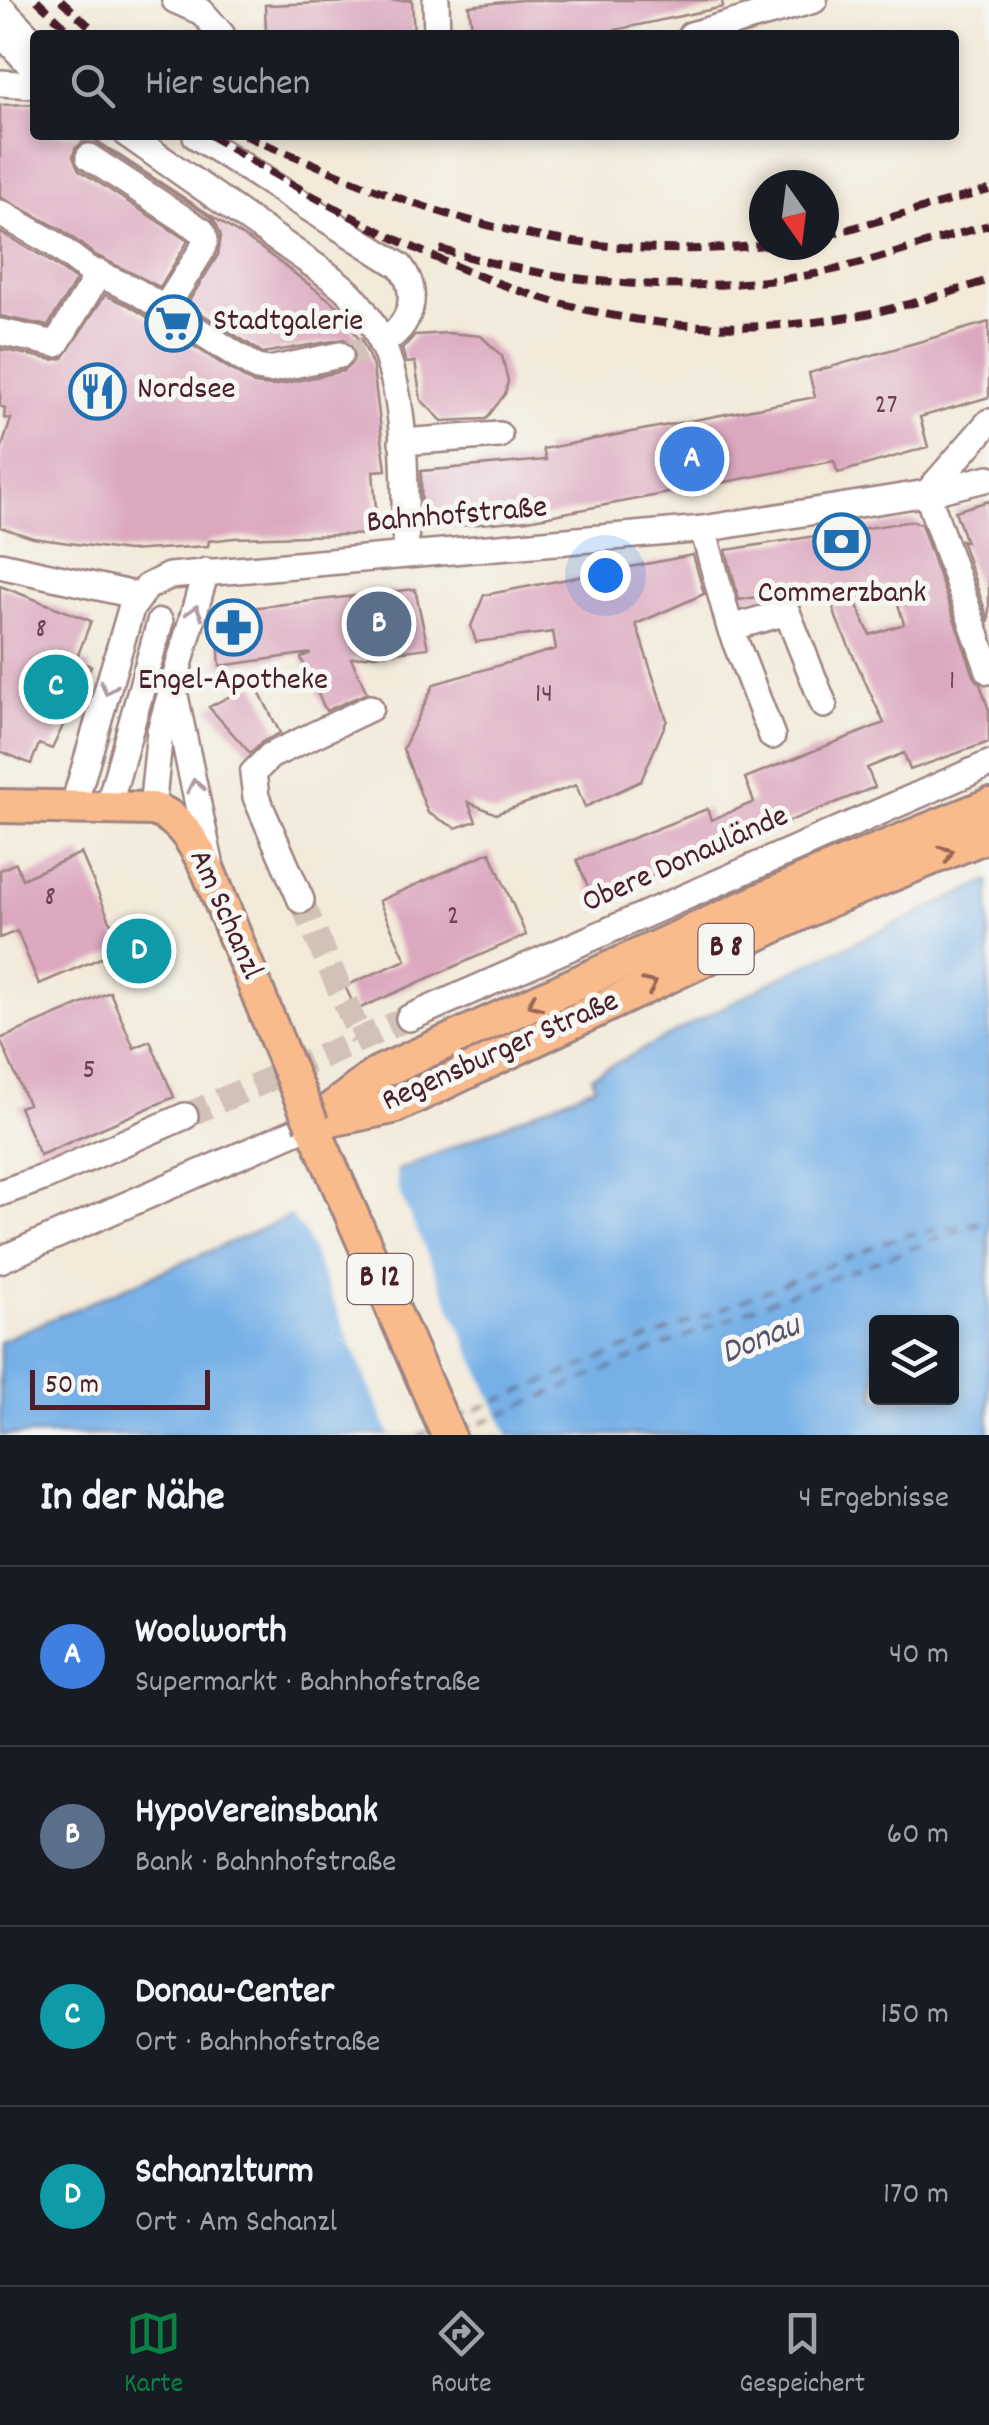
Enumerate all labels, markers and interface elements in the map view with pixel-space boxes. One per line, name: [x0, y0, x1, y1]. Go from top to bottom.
search box: [30, 30, 959, 140]
icon: search: [65, 58, 120, 113]
text: Hier suchen: [145, 58, 310, 113]
north arrow: [749, 170, 839, 260]
supermarket icon: Stadtgalerie: [144, 293, 204, 353]
place label: Stadtgalerie: [213, 300, 363, 346]
restaurant icon: Nordsee: [68, 361, 128, 421]
place label: Nordsee: [137, 368, 236, 414]
house number: 27: [875, 387, 897, 427]
pin: A: [660, 422, 724, 496]
street label: Bahnhofstraße: [365, 486, 549, 548]
bank icon: Commerzbank: [812, 511, 872, 571]
your location: [580, 550, 631, 601]
place label: Commerzbank: [758, 572, 926, 618]
pin: B: [346, 586, 412, 662]
pharmacy icon: Engel-Apotheke: [203, 598, 263, 658]
one-way arrow: [183, 603, 204, 621]
house number: 8: [35, 611, 47, 651]
pin: C: [23, 650, 88, 724]
place label: Engel-Apotheke: [138, 659, 328, 705]
house number: 1: [949, 663, 955, 703]
house number: 14: [535, 676, 553, 716]
one-way arrow: [99, 679, 120, 696]
one-way arrow: [186, 778, 207, 795]
street label: Obere Donaulände: [576, 795, 796, 927]
street label: Am Schanzl: [175, 843, 273, 988]
one-way arrow: [937, 844, 954, 864]
house number: 8: [44, 879, 56, 919]
house number: 2: [447, 898, 459, 938]
pin: D: [106, 914, 172, 988]
road number: B 8: [698, 924, 754, 974]
one-way arrow: [640, 978, 658, 998]
street label: Regensburger Straße: [375, 980, 627, 1126]
one-way arrow: [526, 990, 544, 1010]
house number: 5: [83, 1052, 95, 1092]
road number: B 12: [348, 1254, 412, 1304]
water label: Donau: [714, 1302, 811, 1379]
map controls: [869, 1315, 959, 1405]
button: layers: [869, 1315, 959, 1405]
scale bar: [30, 1365, 210, 1410]
text: 50 m: [45, 1367, 99, 1407]
text: In der Nähe: [40, 1470, 225, 1530]
text: 4 Ergebnisse: [798, 1477, 949, 1523]
text: Woolworth: [135, 1606, 287, 1661]
text: A: [64, 1633, 81, 1679]
text: 40 m: [889, 1633, 949, 1679]
text: Supermarkt · Bahnhofstraße: [135, 1661, 481, 1707]
text: HypoVereinsbank: [135, 1786, 378, 1841]
text: B: [65, 1813, 80, 1859]
text: 60 m: [887, 1813, 949, 1859]
text: Bank · Bahnhofstraße: [135, 1841, 396, 1887]
text: Donau-Center: [135, 1966, 334, 2021]
text: C: [65, 1993, 80, 2039]
text: 150 m: [880, 1993, 949, 2039]
text: Ort · Bahnhofstraße: [135, 2021, 380, 2067]
text: Schanzlturm: [135, 2146, 314, 2201]
text: D: [64, 2173, 81, 2219]
text: 170 m: [883, 2173, 949, 2219]
text: Ort · Am Schanzl: [135, 2201, 337, 2247]
tab: Karte: [124, 2306, 183, 2406]
tab: Route: [431, 2306, 492, 2406]
tab: Gespeichert: [739, 2306, 865, 2406]

